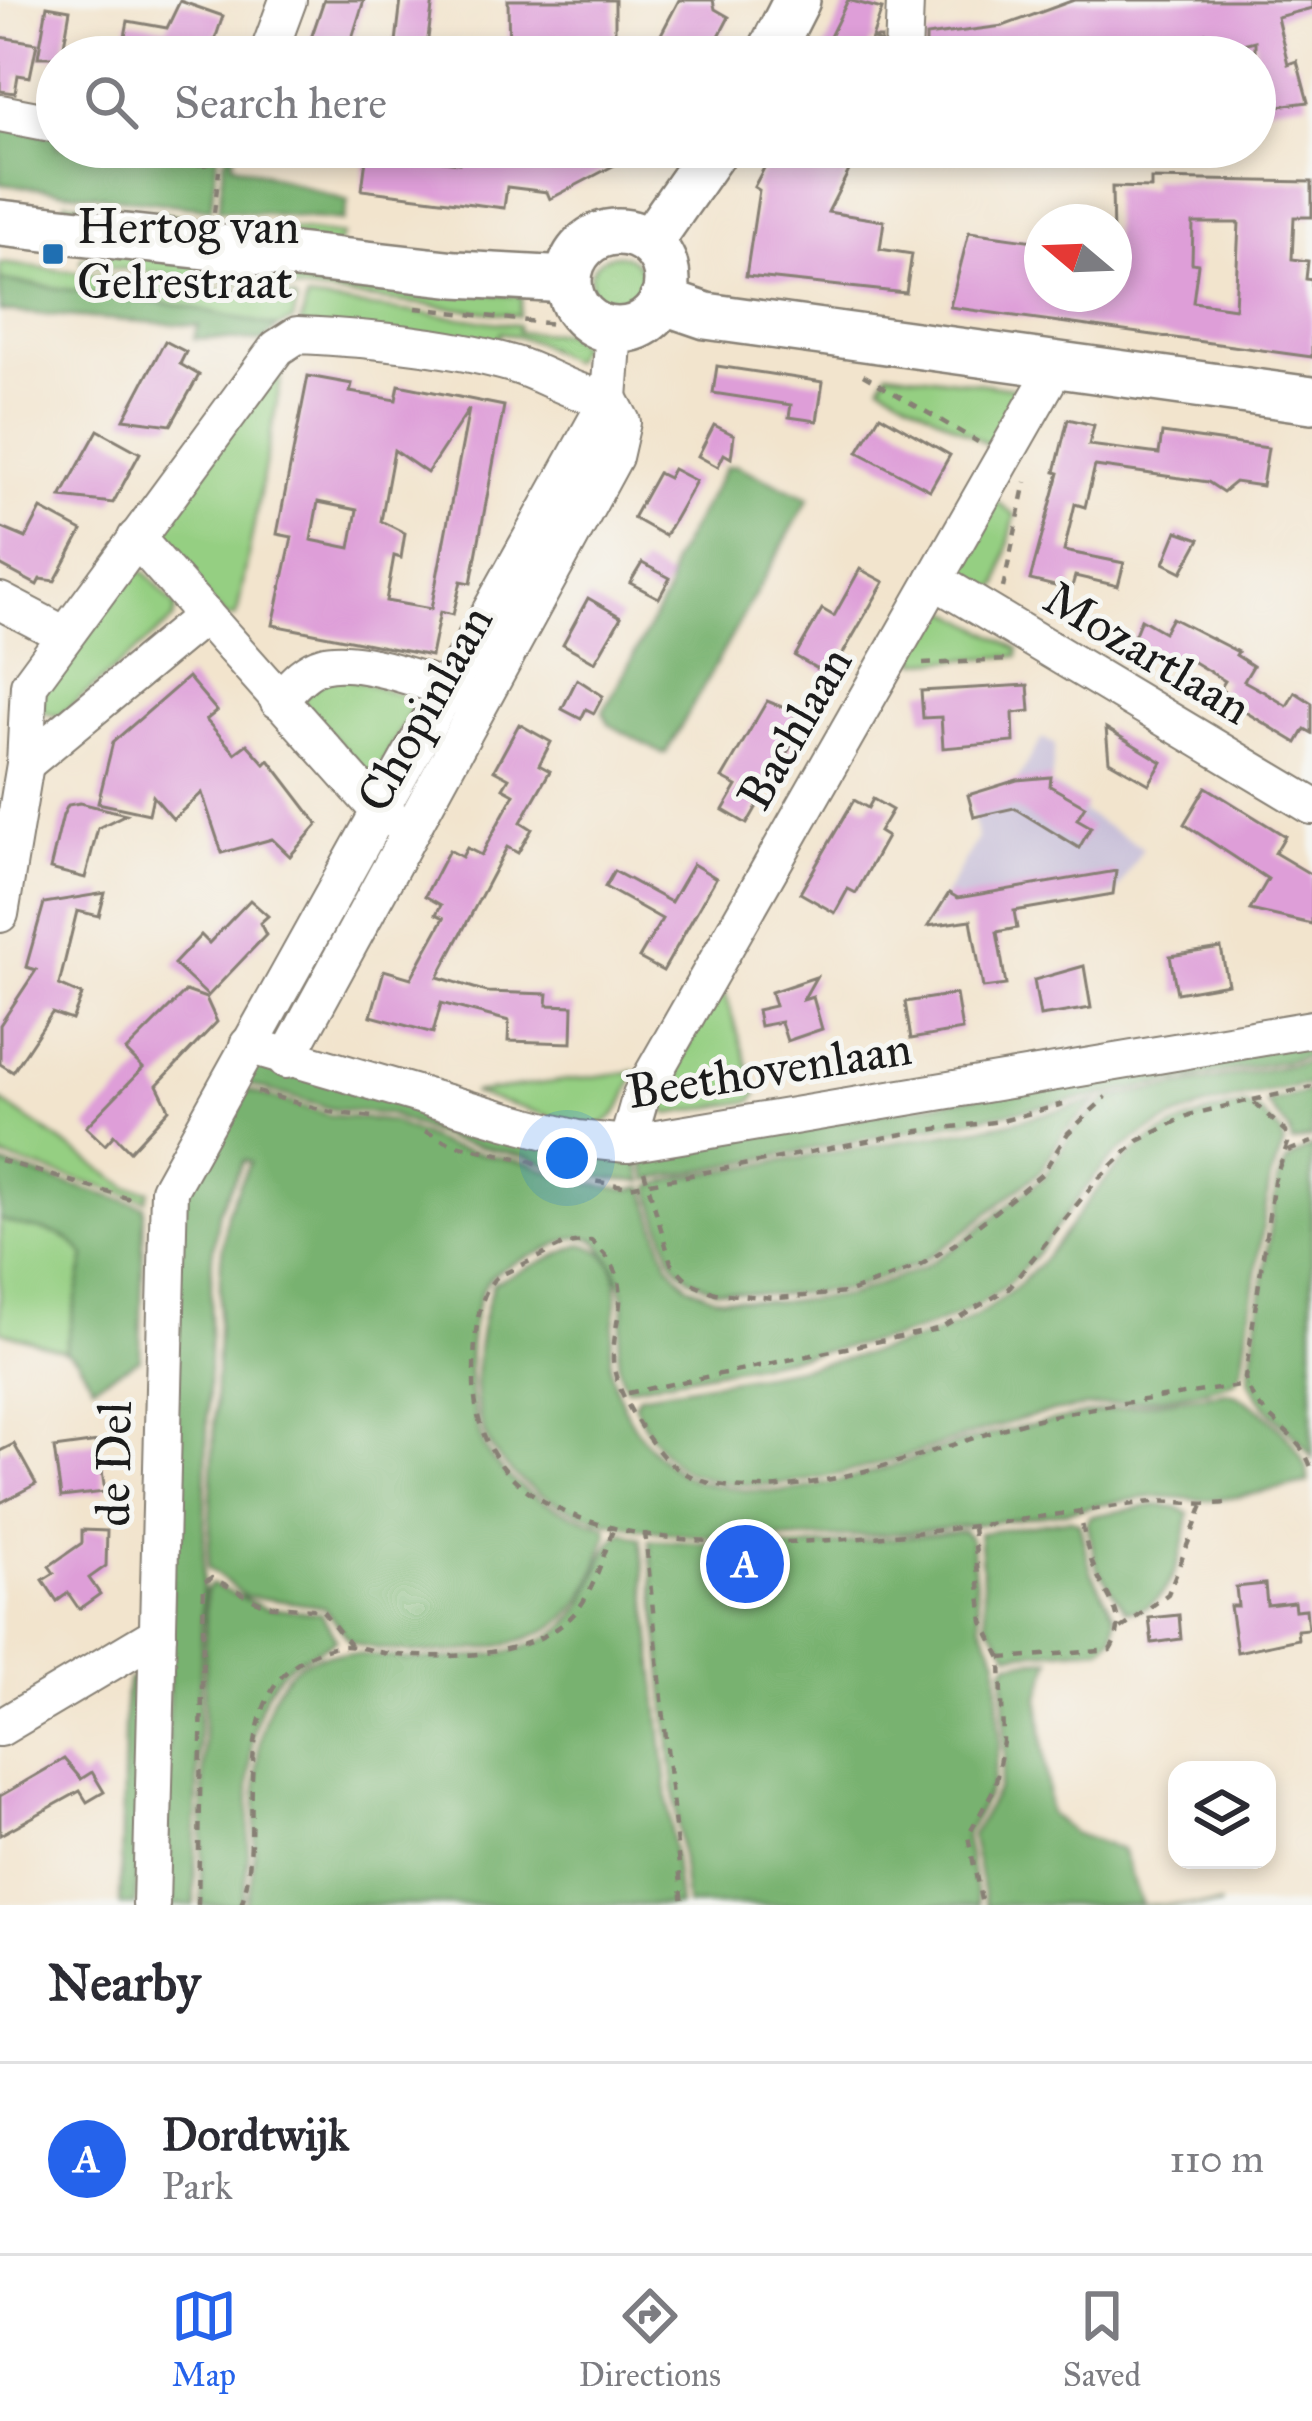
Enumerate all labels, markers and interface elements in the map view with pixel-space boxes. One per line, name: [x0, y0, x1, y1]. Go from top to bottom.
search box: [36, 36, 1276, 168]
icon: search: [78, 69, 144, 135]
text: Search here: [174, 75, 387, 130]
place label: Hertog van Gelrestraat: [77, 197, 299, 311]
north arrow: [1024, 204, 1132, 312]
marker: Hertog van Gelrestraat: [40, 241, 66, 267]
street label: Mozartlaan: [1034, 568, 1262, 737]
street label: Chopinlaan: [344, 595, 505, 822]
street label: Bachlaan: [724, 636, 865, 820]
street label: Beethovenlaan: [623, 1018, 916, 1121]
your location: [537, 1128, 597, 1188]
street label: de Del: [83, 1401, 144, 1527]
pin: A: [706, 1519, 784, 1609]
map controls: [1168, 1761, 1276, 1869]
button: layers: [1168, 1761, 1276, 1869]
text: Nearby: [48, 1952, 200, 2014]
text: Dordtwijk: [162, 2107, 349, 2162]
text: A: [74, 2135, 100, 2183]
text: 110 m: [1169, 2135, 1264, 2183]
text: Park: [162, 2162, 233, 2210]
tab: Map: [171, 2283, 237, 2395]
tab: Directions: [579, 2283, 721, 2395]
tab: Saved: [1063, 2283, 1141, 2395]

